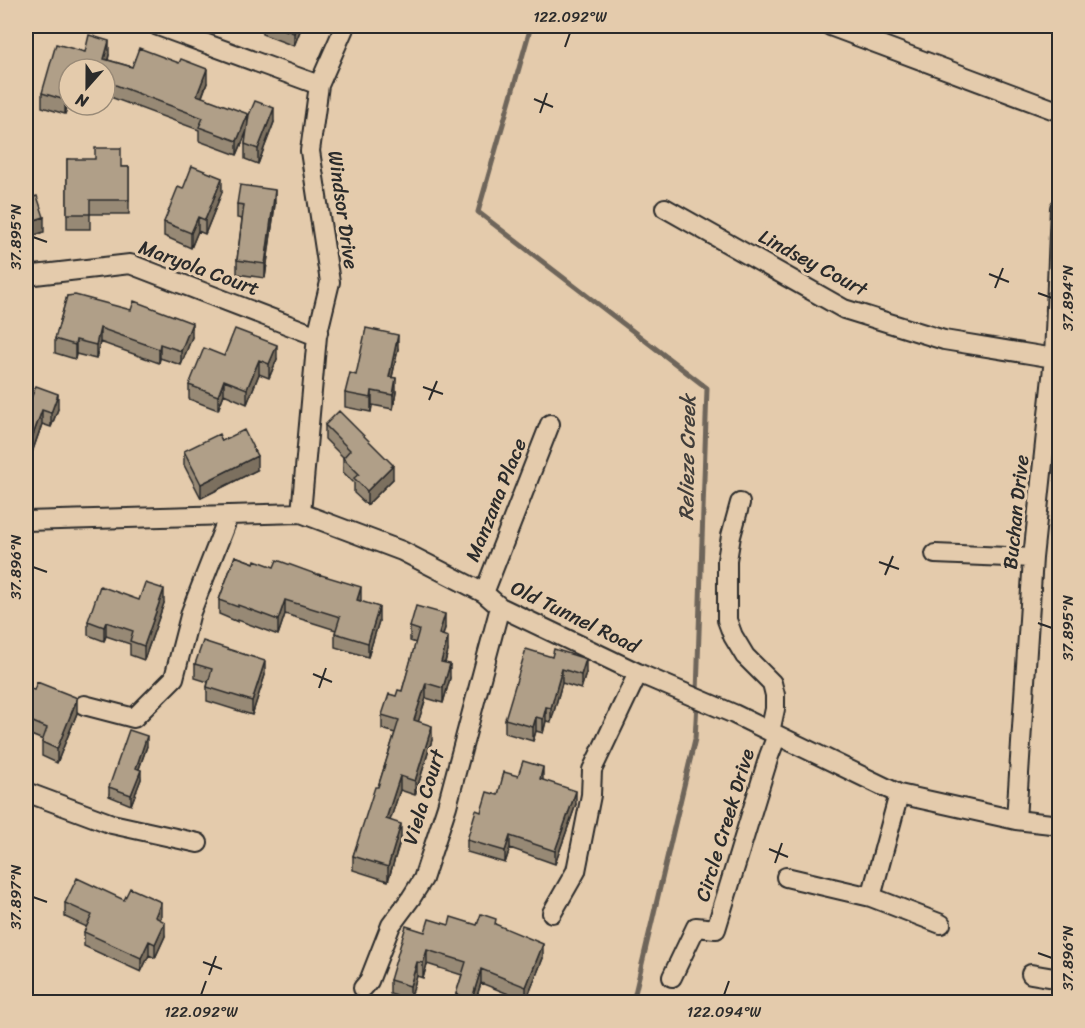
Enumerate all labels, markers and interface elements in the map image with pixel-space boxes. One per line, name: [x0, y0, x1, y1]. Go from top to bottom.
text: 122.092°W: [533, 4, 607, 30]
north arrow: [57, 57, 117, 117]
text: N: [71, 85, 93, 116]
street label: Windsor Drive: [317, 149, 369, 271]
text: 37.895°N: [3, 204, 29, 270]
street label: Lindsey Court: [752, 219, 875, 307]
street label: Maryola Court: [134, 230, 265, 306]
text: 37.894°N: [1055, 265, 1081, 331]
water label: Relieze Creek: [667, 392, 707, 521]
street label: Manzana Place: [455, 433, 537, 567]
street label: Buchan Drive: [993, 453, 1039, 571]
text: 37.896°N: [3, 534, 29, 599]
street label: Old Tunnel Road: [504, 571, 647, 664]
text: 37.895°N: [1055, 595, 1081, 661]
street label: Viela Court: [393, 744, 455, 849]
street label: Circle Creek Drive: [685, 744, 765, 906]
text: 37.897°N: [3, 864, 29, 929]
text: 37.896°N: [1055, 925, 1081, 990]
text: 122.092°W: [164, 999, 238, 1025]
text: 122.094°W: [687, 999, 762, 1025]

